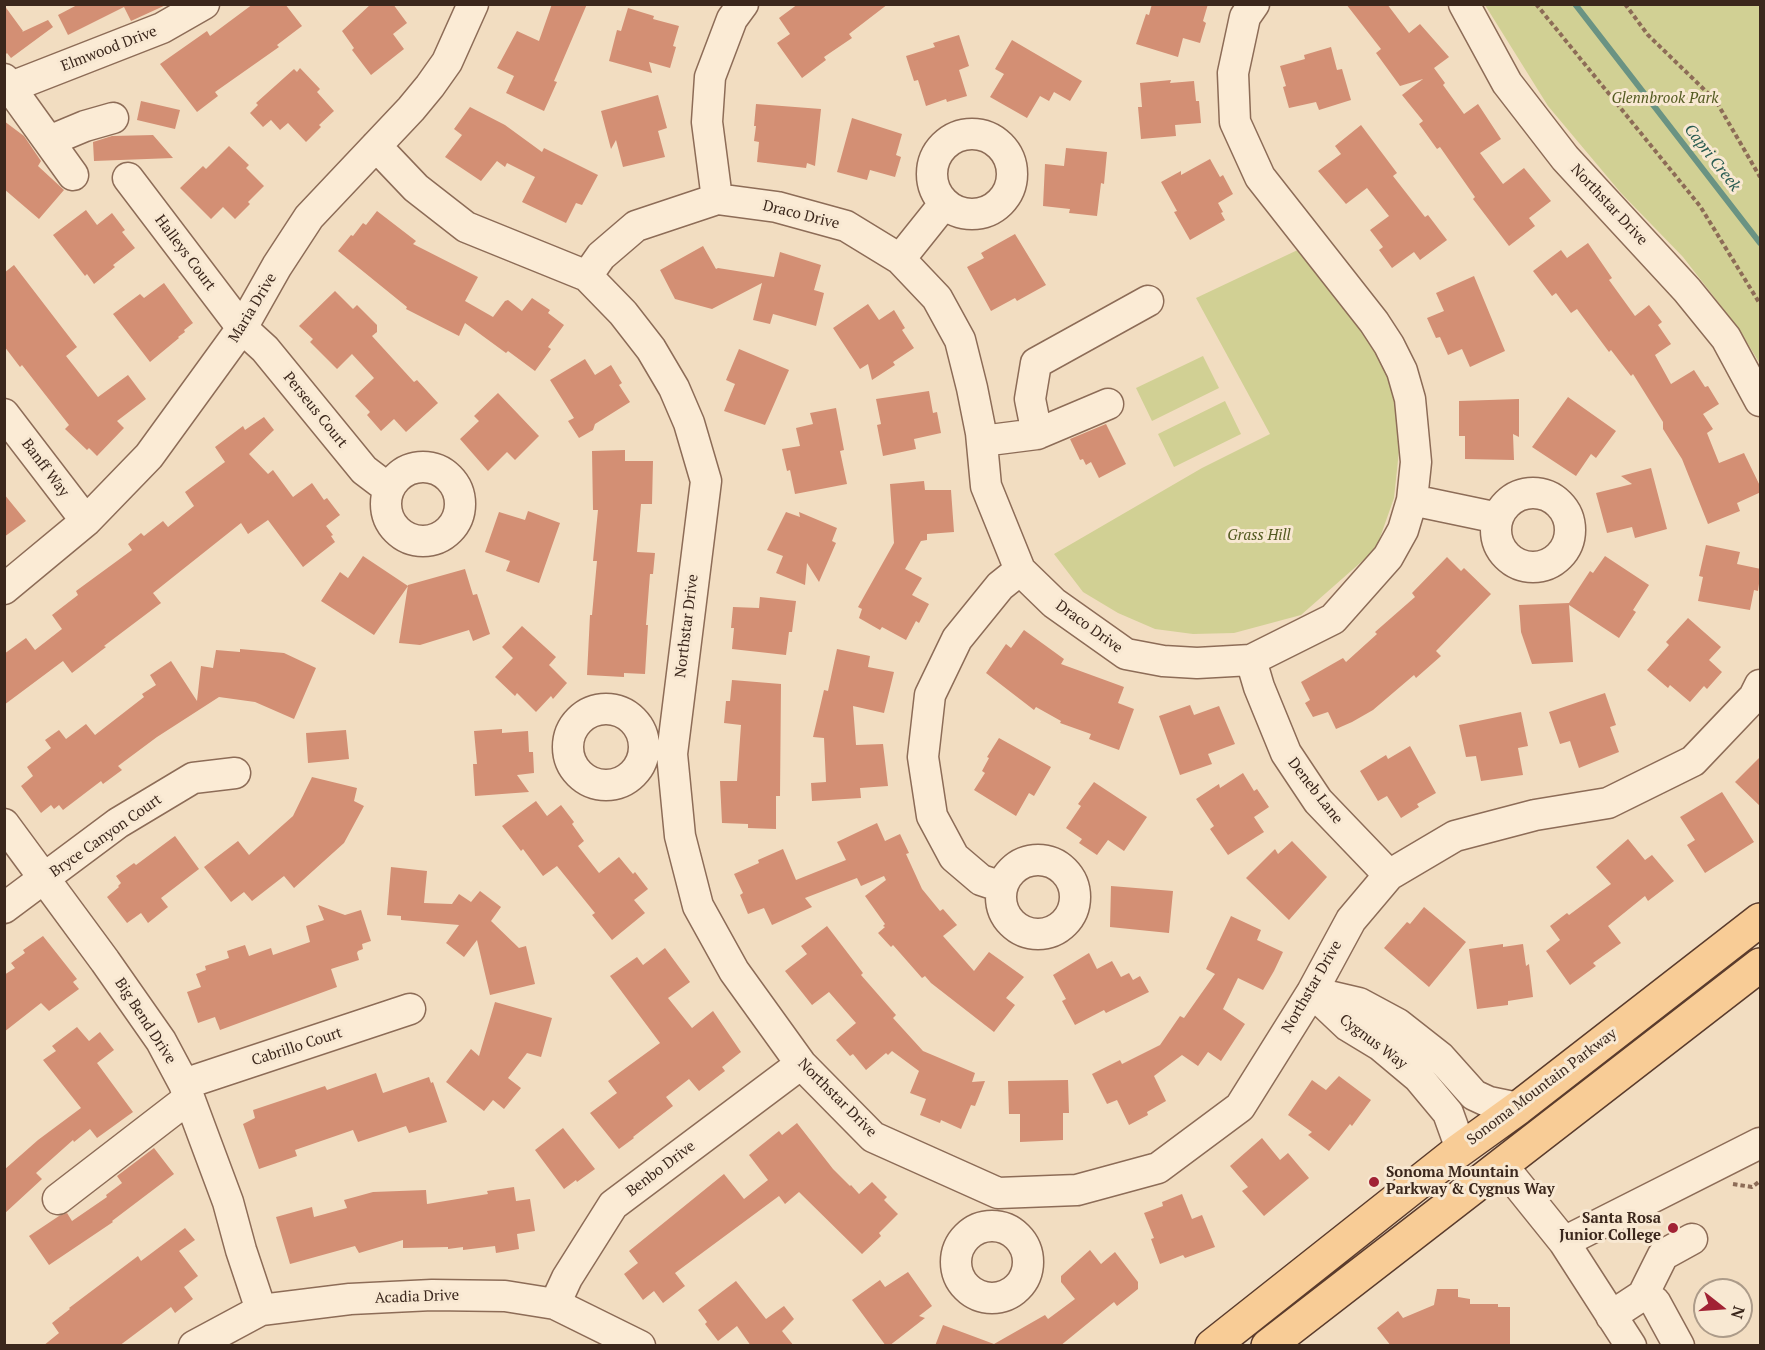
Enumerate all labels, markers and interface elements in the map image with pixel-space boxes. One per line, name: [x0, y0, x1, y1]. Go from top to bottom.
street label: Elmwood Drive: [59, 22, 159, 76]
park label: Glennbrook Park: [1611, 90, 1719, 108]
water label: Capri Creek: [1680, 121, 1744, 195]
street label: Northstar Drive: [1567, 161, 1651, 249]
street label: Draco Drive: [761, 197, 841, 233]
street label: Halleys Court: [151, 212, 219, 294]
street label: Maria Drive: [225, 270, 281, 346]
street label: Perseus Court: [279, 369, 351, 451]
street label: Banff Way: [17, 436, 73, 500]
park label: Grass Hill: [1227, 527, 1291, 545]
street label: Northstar Drive: [672, 573, 702, 679]
street label: Draco Drive: [1052, 597, 1126, 657]
street label: Deneb Lane: [1284, 754, 1346, 828]
street label: Bryce Canyon Court: [47, 791, 165, 881]
street label: Northstar Drive: [1278, 937, 1346, 1037]
street label: Big Bend Drive: [111, 975, 179, 1067]
street label: Cygnus Way: [1336, 1011, 1410, 1073]
street label: Cabrillo Court: [249, 1024, 345, 1070]
street label: Sonoma Mountain Parkway: [1464, 1025, 1620, 1149]
street label: Northstar Drive: [794, 1055, 880, 1141]
street label: Benbo Drive: [623, 1137, 699, 1201]
place label: Sonoma Mountain Parkway & Cygnus Way: [1386, 1164, 1555, 1199]
marker: Sonoma Mountain Parkway & Cygnus Way: [1367, 1175, 1381, 1189]
place label: Santa Rosa Junior College: [1559, 1210, 1661, 1245]
marker: Santa Rosa Junior College: [1666, 1221, 1680, 1235]
north arrow: [1693, 1278, 1753, 1338]
street label: Acadia Drive: [375, 1287, 459, 1307]
text: N: [1726, 1304, 1751, 1322]

